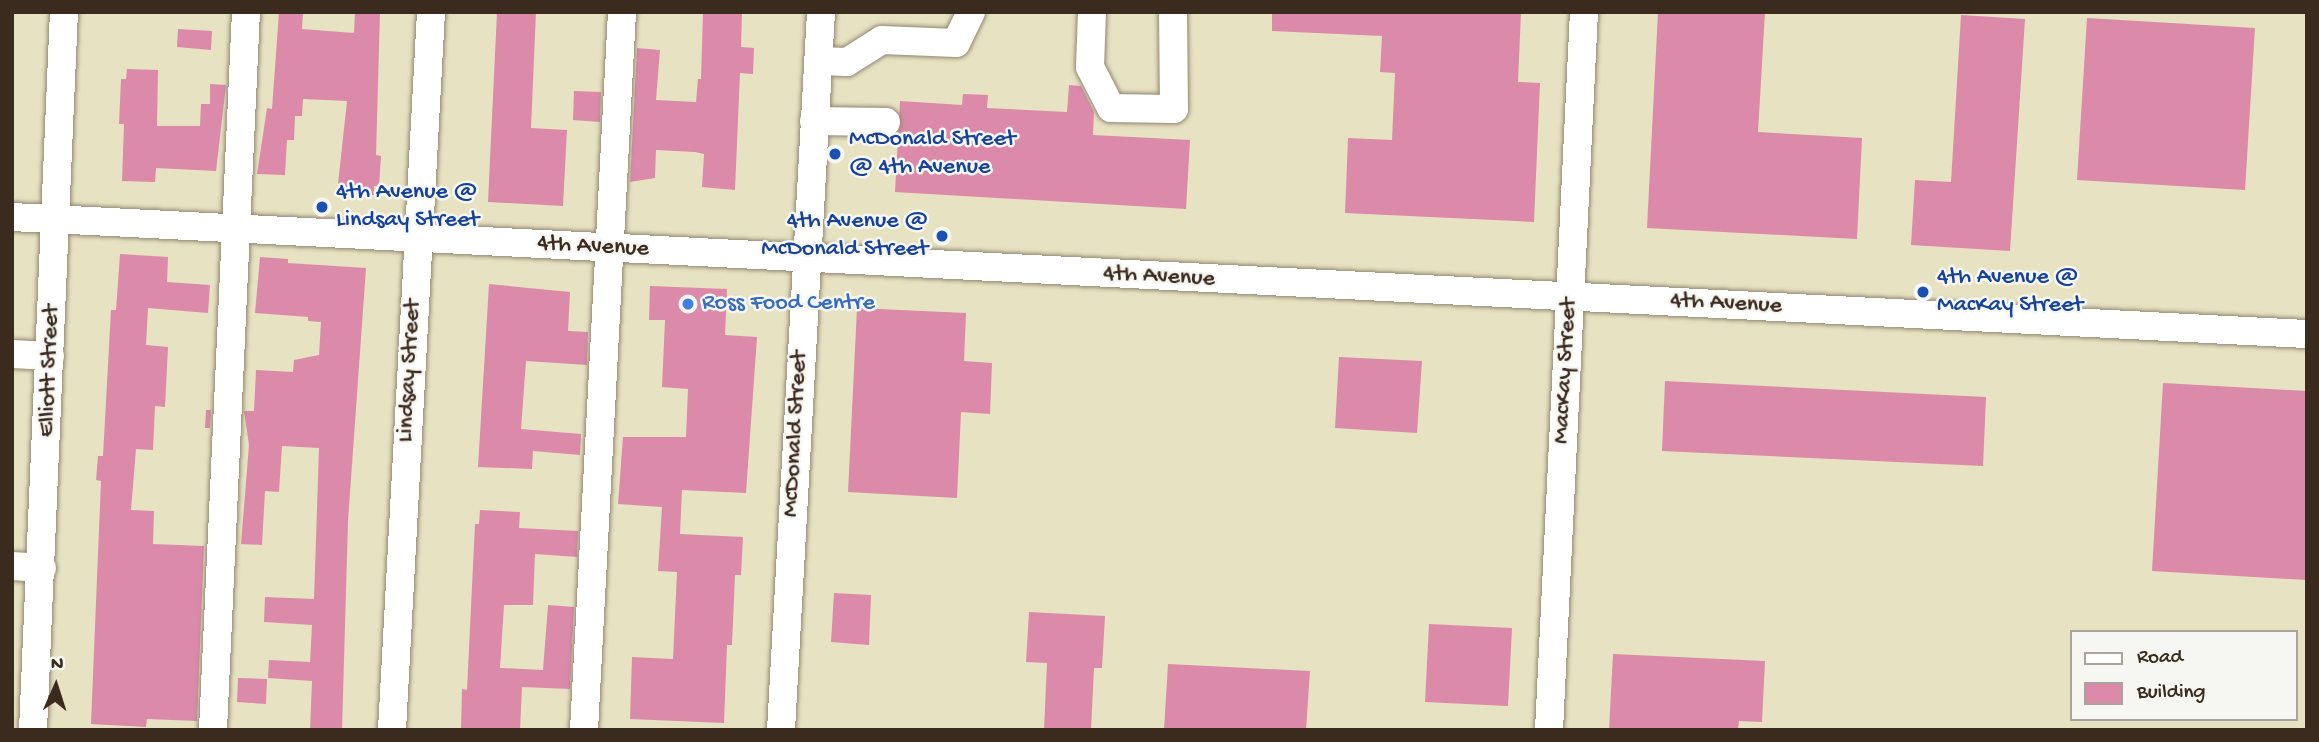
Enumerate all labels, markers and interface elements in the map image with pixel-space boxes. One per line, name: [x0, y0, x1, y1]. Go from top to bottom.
place label: McDonald Street @ 4th Avenue: [849, 126, 1016, 182]
marker: McDonald Street @ 4th Avenue: [827, 146, 843, 162]
place label: 4th Avenue @ Lindsay Street: [336, 179, 479, 235]
marker: 4th Avenue @ Lindsay Street: [314, 199, 330, 215]
place label: 4th Avenue @ McDonald Street: [761, 208, 928, 264]
marker: 4th Avenue @ McDonald Street: [934, 228, 950, 244]
street label: 4th Avenue: [536, 230, 650, 264]
street label: 4th Avenue: [1102, 260, 1216, 294]
place label: 4th Avenue @ MacKay Street: [1937, 264, 2083, 320]
marker: 4th Avenue @ MacKay Street: [1915, 284, 1931, 300]
street label: 4th Avenue: [1669, 287, 1783, 321]
place label: Ross Food Centre: [702, 290, 875, 318]
marker: Ross Food Centre: [680, 296, 696, 312]
street label: MacKay Street: [1548, 297, 1584, 445]
street label: Lindsay Street: [392, 299, 428, 443]
street label: Elliott Street: [33, 304, 67, 438]
street label: McDonald Street: [777, 350, 815, 518]
legend: [2070, 630, 2298, 721]
text: Road: [2137, 646, 2183, 671]
north arrow: [21, 651, 91, 721]
text: N: [50, 653, 64, 676]
text: Building: [2137, 681, 2206, 706]

